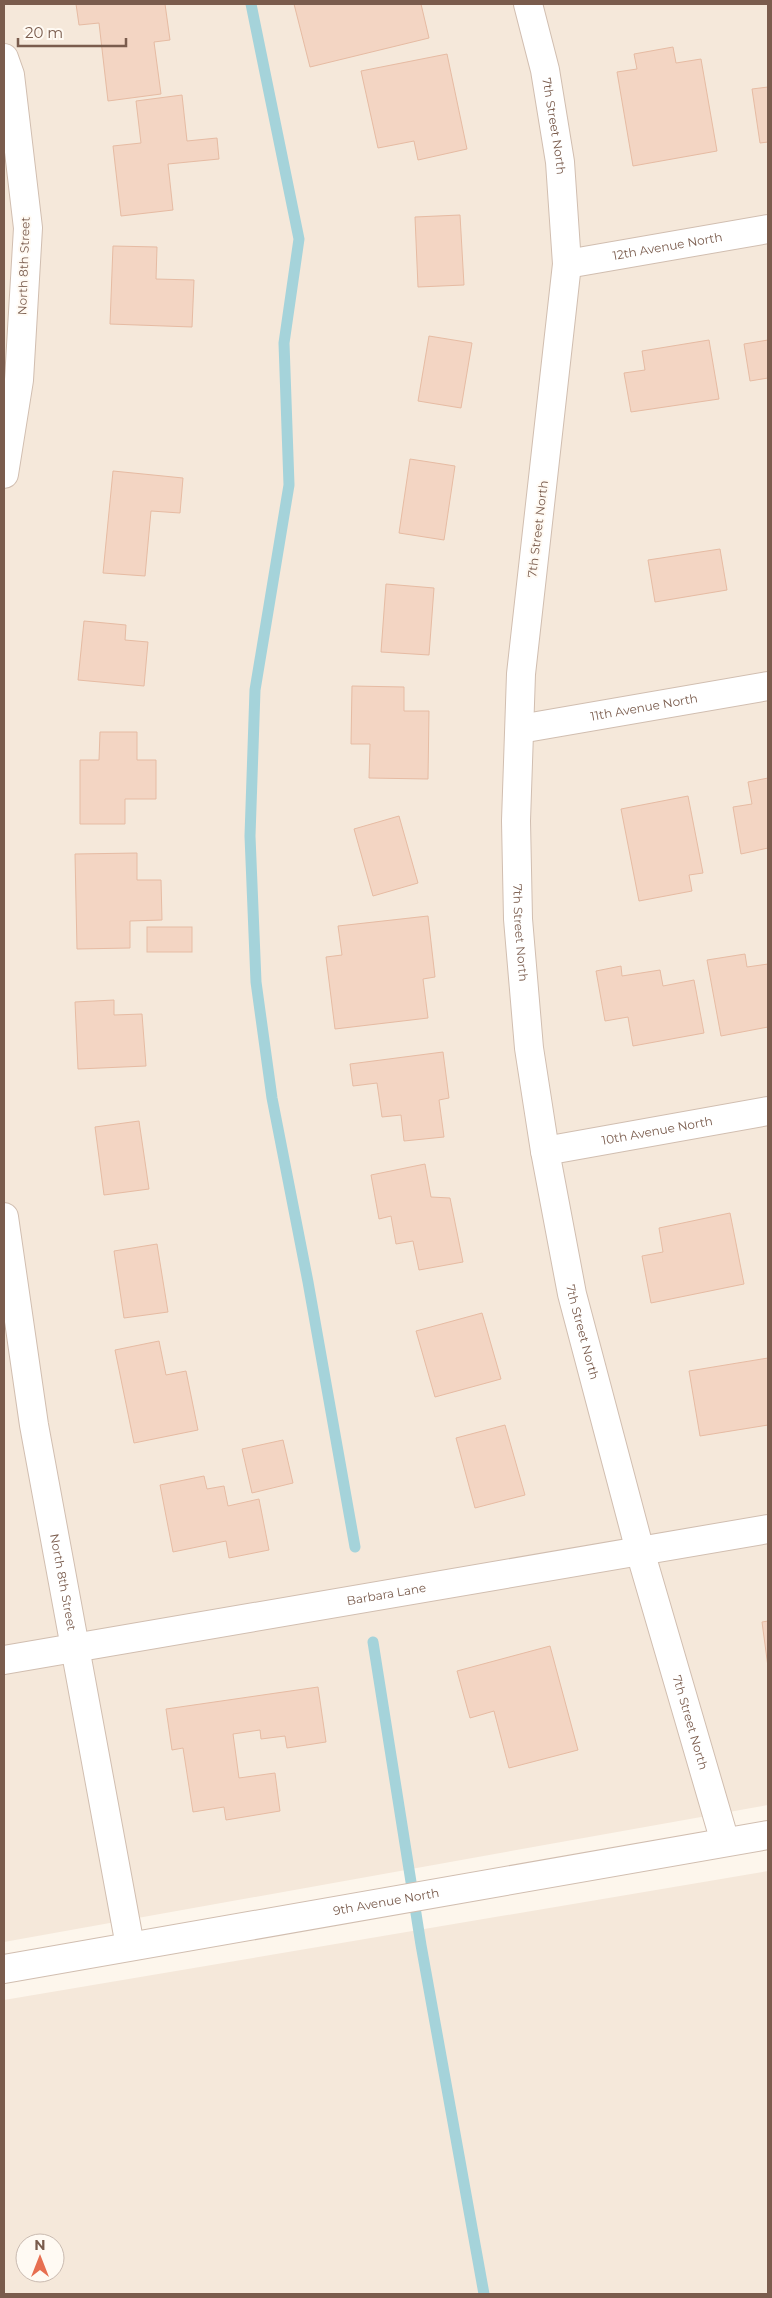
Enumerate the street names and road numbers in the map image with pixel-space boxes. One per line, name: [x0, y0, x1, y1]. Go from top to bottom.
street label: 7th Street North: [539, 77, 569, 175]
street label: North 8th Street: [14, 216, 33, 315]
street label: 12th Avenue North: [611, 229, 723, 263]
street label: 7th Street North: [524, 480, 551, 578]
street label: 11th Avenue North: [589, 690, 699, 724]
street label: 7th Street North: [510, 884, 531, 982]
street label: 10th Avenue North: [600, 1113, 714, 1148]
street label: 7th Street North: [563, 1283, 602, 1381]
street label: North 8th Street: [47, 1532, 80, 1632]
street label: Barbara Lane: [346, 1580, 427, 1608]
street label: 7th Street North: [670, 1673, 711, 1771]
street label: 9th Avenue North: [332, 1885, 440, 1918]

